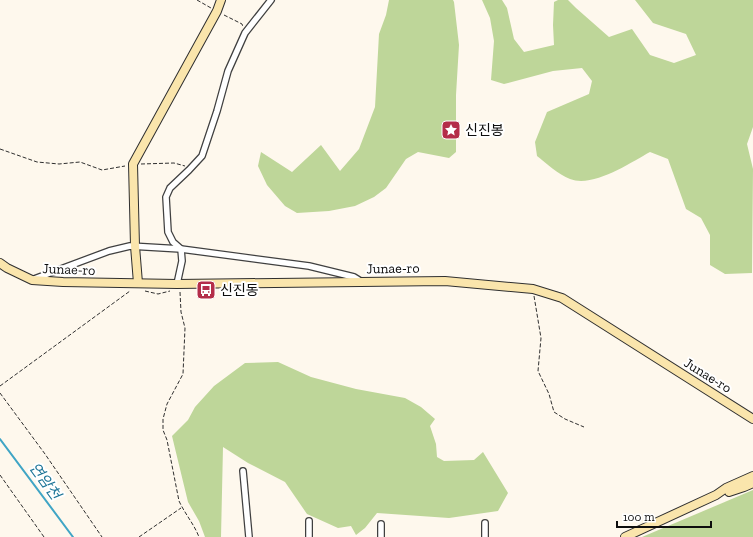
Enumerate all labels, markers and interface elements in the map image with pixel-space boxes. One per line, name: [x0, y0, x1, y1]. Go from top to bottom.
place icon: 신진봉: [440, 119, 462, 141]
place label: 신진봉: [465, 122, 504, 139]
street label: Junae-ro: [42, 260, 96, 279]
street label: Junae-ro: [366, 260, 420, 277]
bus stop icon: 신진동: [195, 279, 217, 301]
place label: 신진동: [220, 282, 259, 299]
street label: Junae-ro: [681, 354, 735, 397]
water label: 연암천: [26, 459, 66, 505]
scale bar: [617, 503, 711, 529]
text: 100 m: [623, 510, 655, 524]

